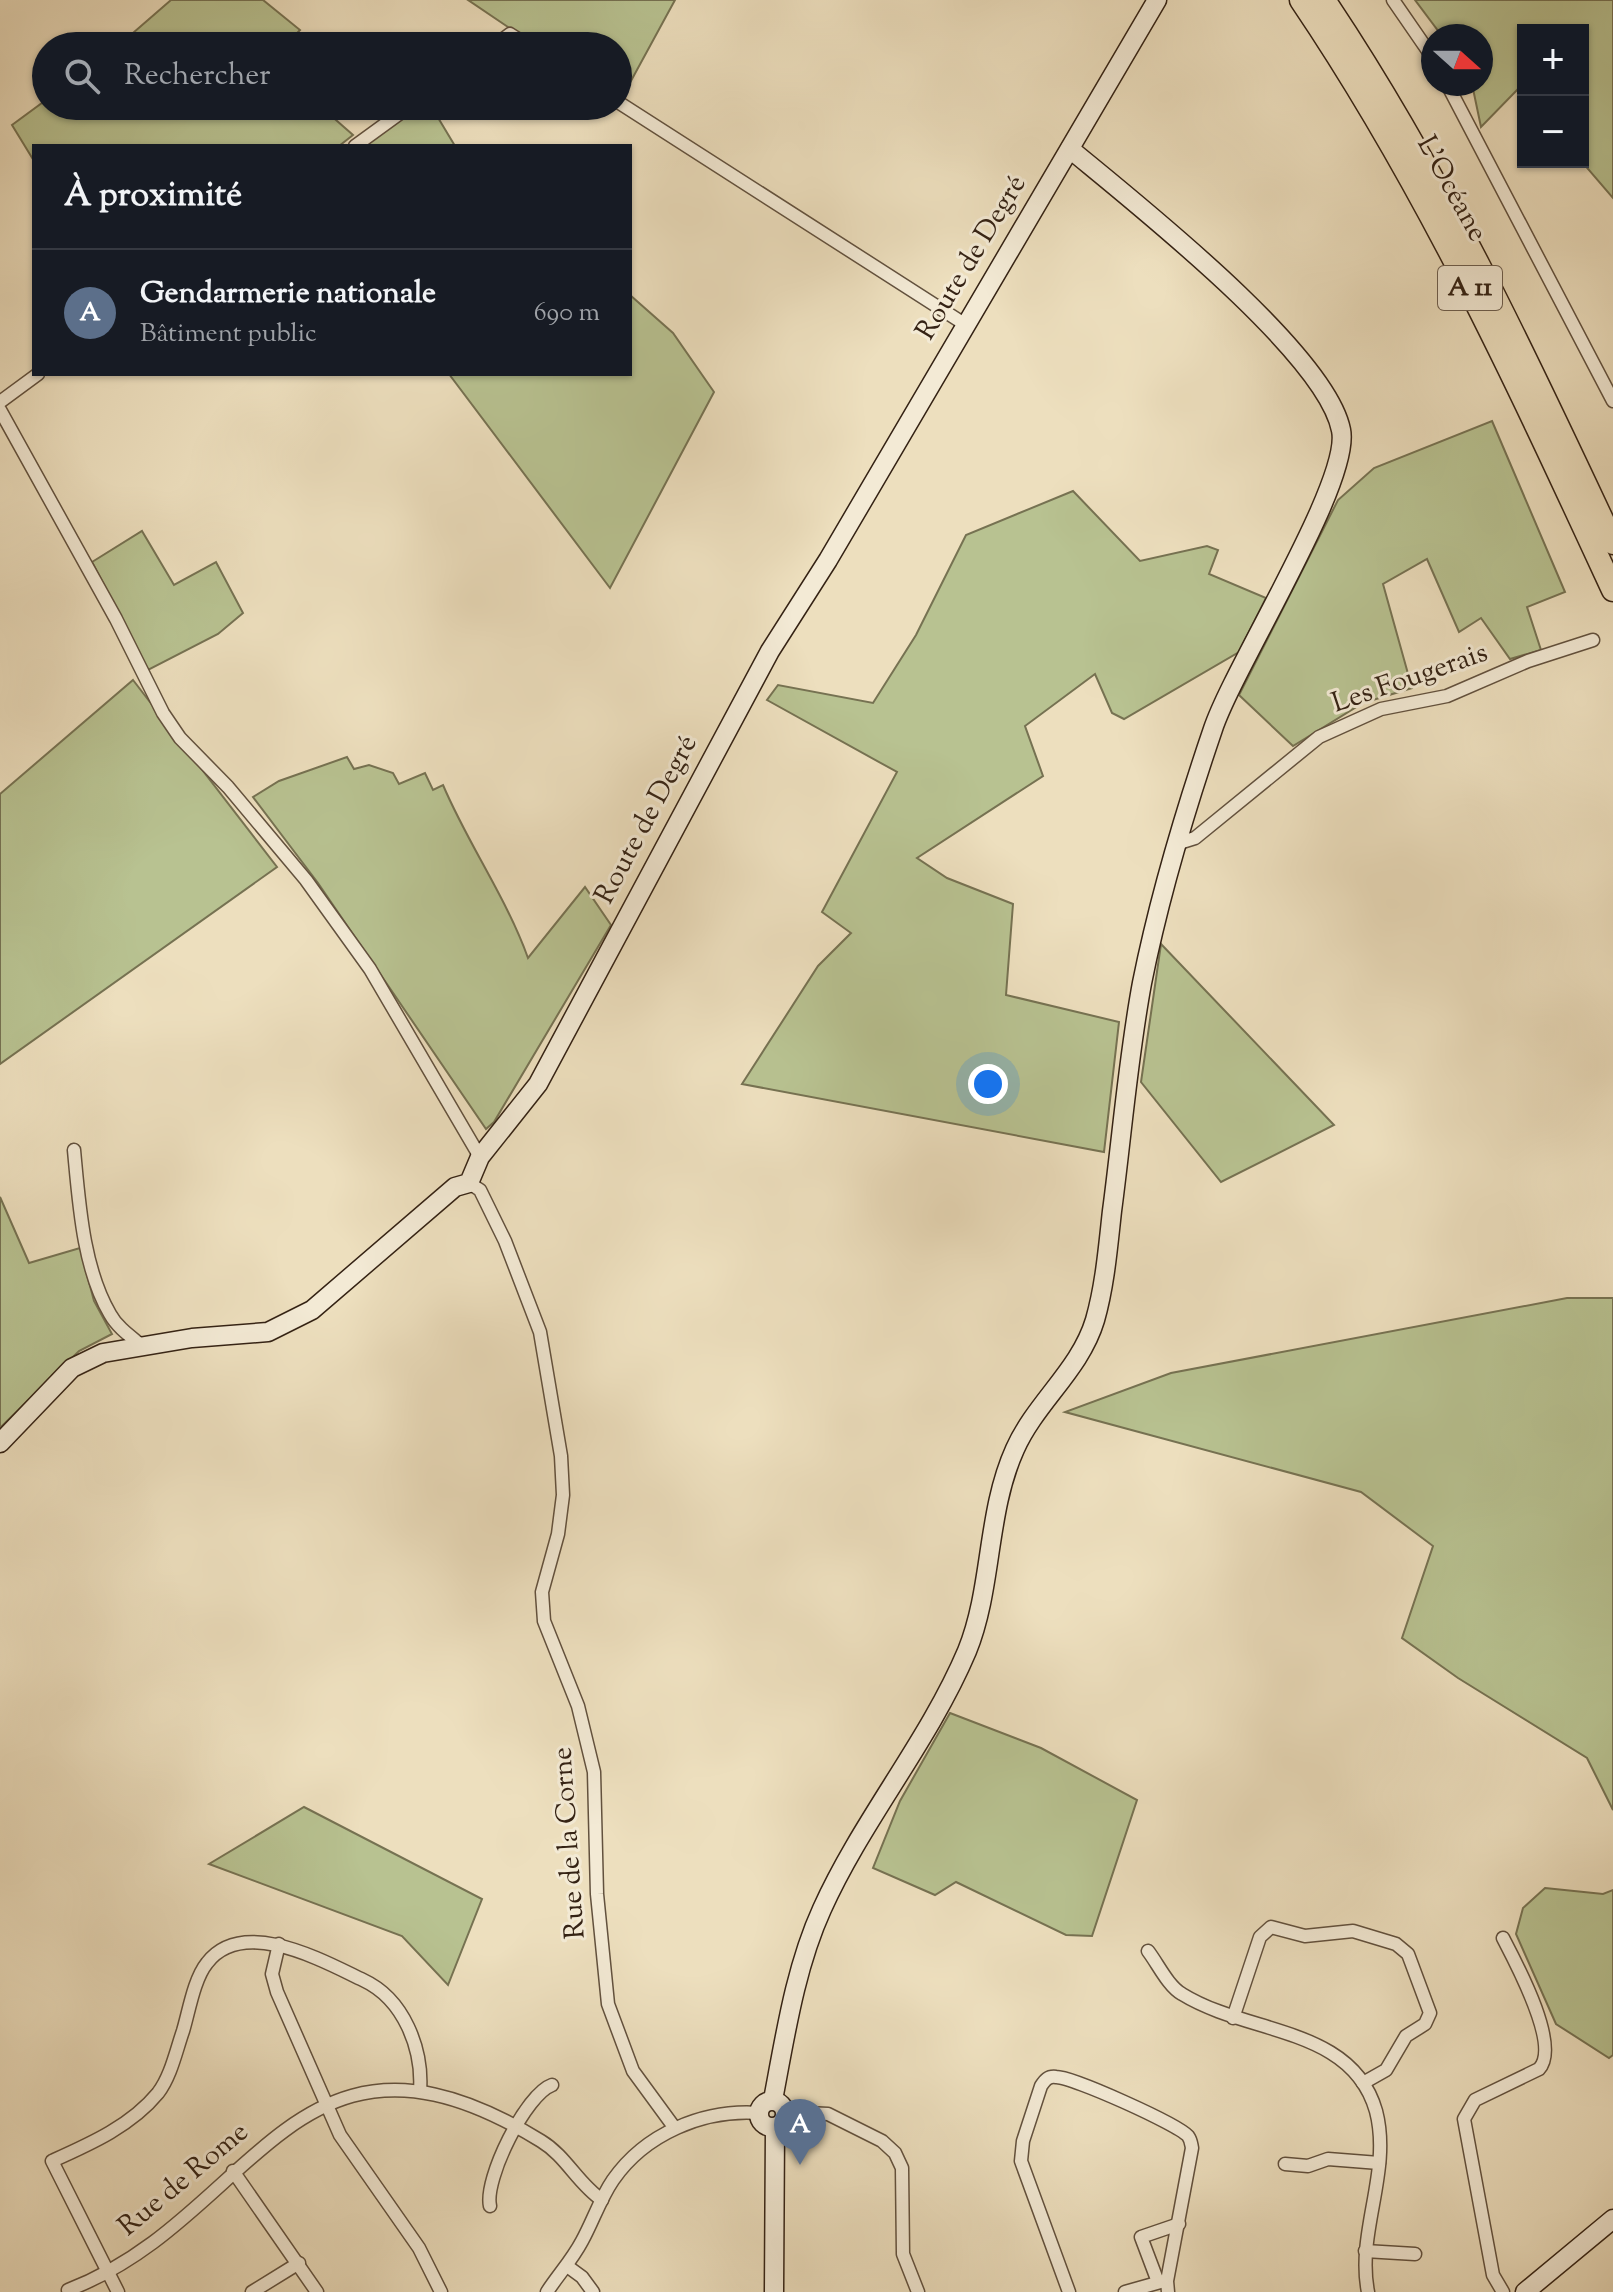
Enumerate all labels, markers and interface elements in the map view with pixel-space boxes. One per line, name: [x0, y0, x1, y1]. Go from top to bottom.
north arrow: [1421, 24, 1493, 96]
map controls: [1517, 24, 1589, 168]
button: +: [1517, 24, 1589, 96]
search box: [32, 32, 632, 120]
icon: search: [60, 54, 104, 98]
text: Rechercher: [124, 55, 271, 98]
button: −: [1517, 96, 1589, 168]
street label: L’Océane: [1406, 129, 1496, 249]
street label: Route de Degré: [907, 168, 1037, 348]
text: À proximité: [64, 172, 242, 221]
road number: A 11: [1438, 266, 1502, 310]
text: Gendarmerie nationale: [140, 273, 436, 316]
text: A: [79, 295, 101, 332]
text: 690 m: [534, 295, 600, 332]
text: Bâtiment public: [140, 316, 317, 353]
street label: Les Fougerais: [1327, 634, 1493, 724]
street label: Route de Degré: [586, 728, 708, 912]
your location: [968, 1064, 1008, 1104]
street label: Rue de la Corne: [543, 1746, 597, 1940]
pin: A: [774, 2099, 826, 2165]
street label: Rue de Rome: [110, 2113, 258, 2247]

